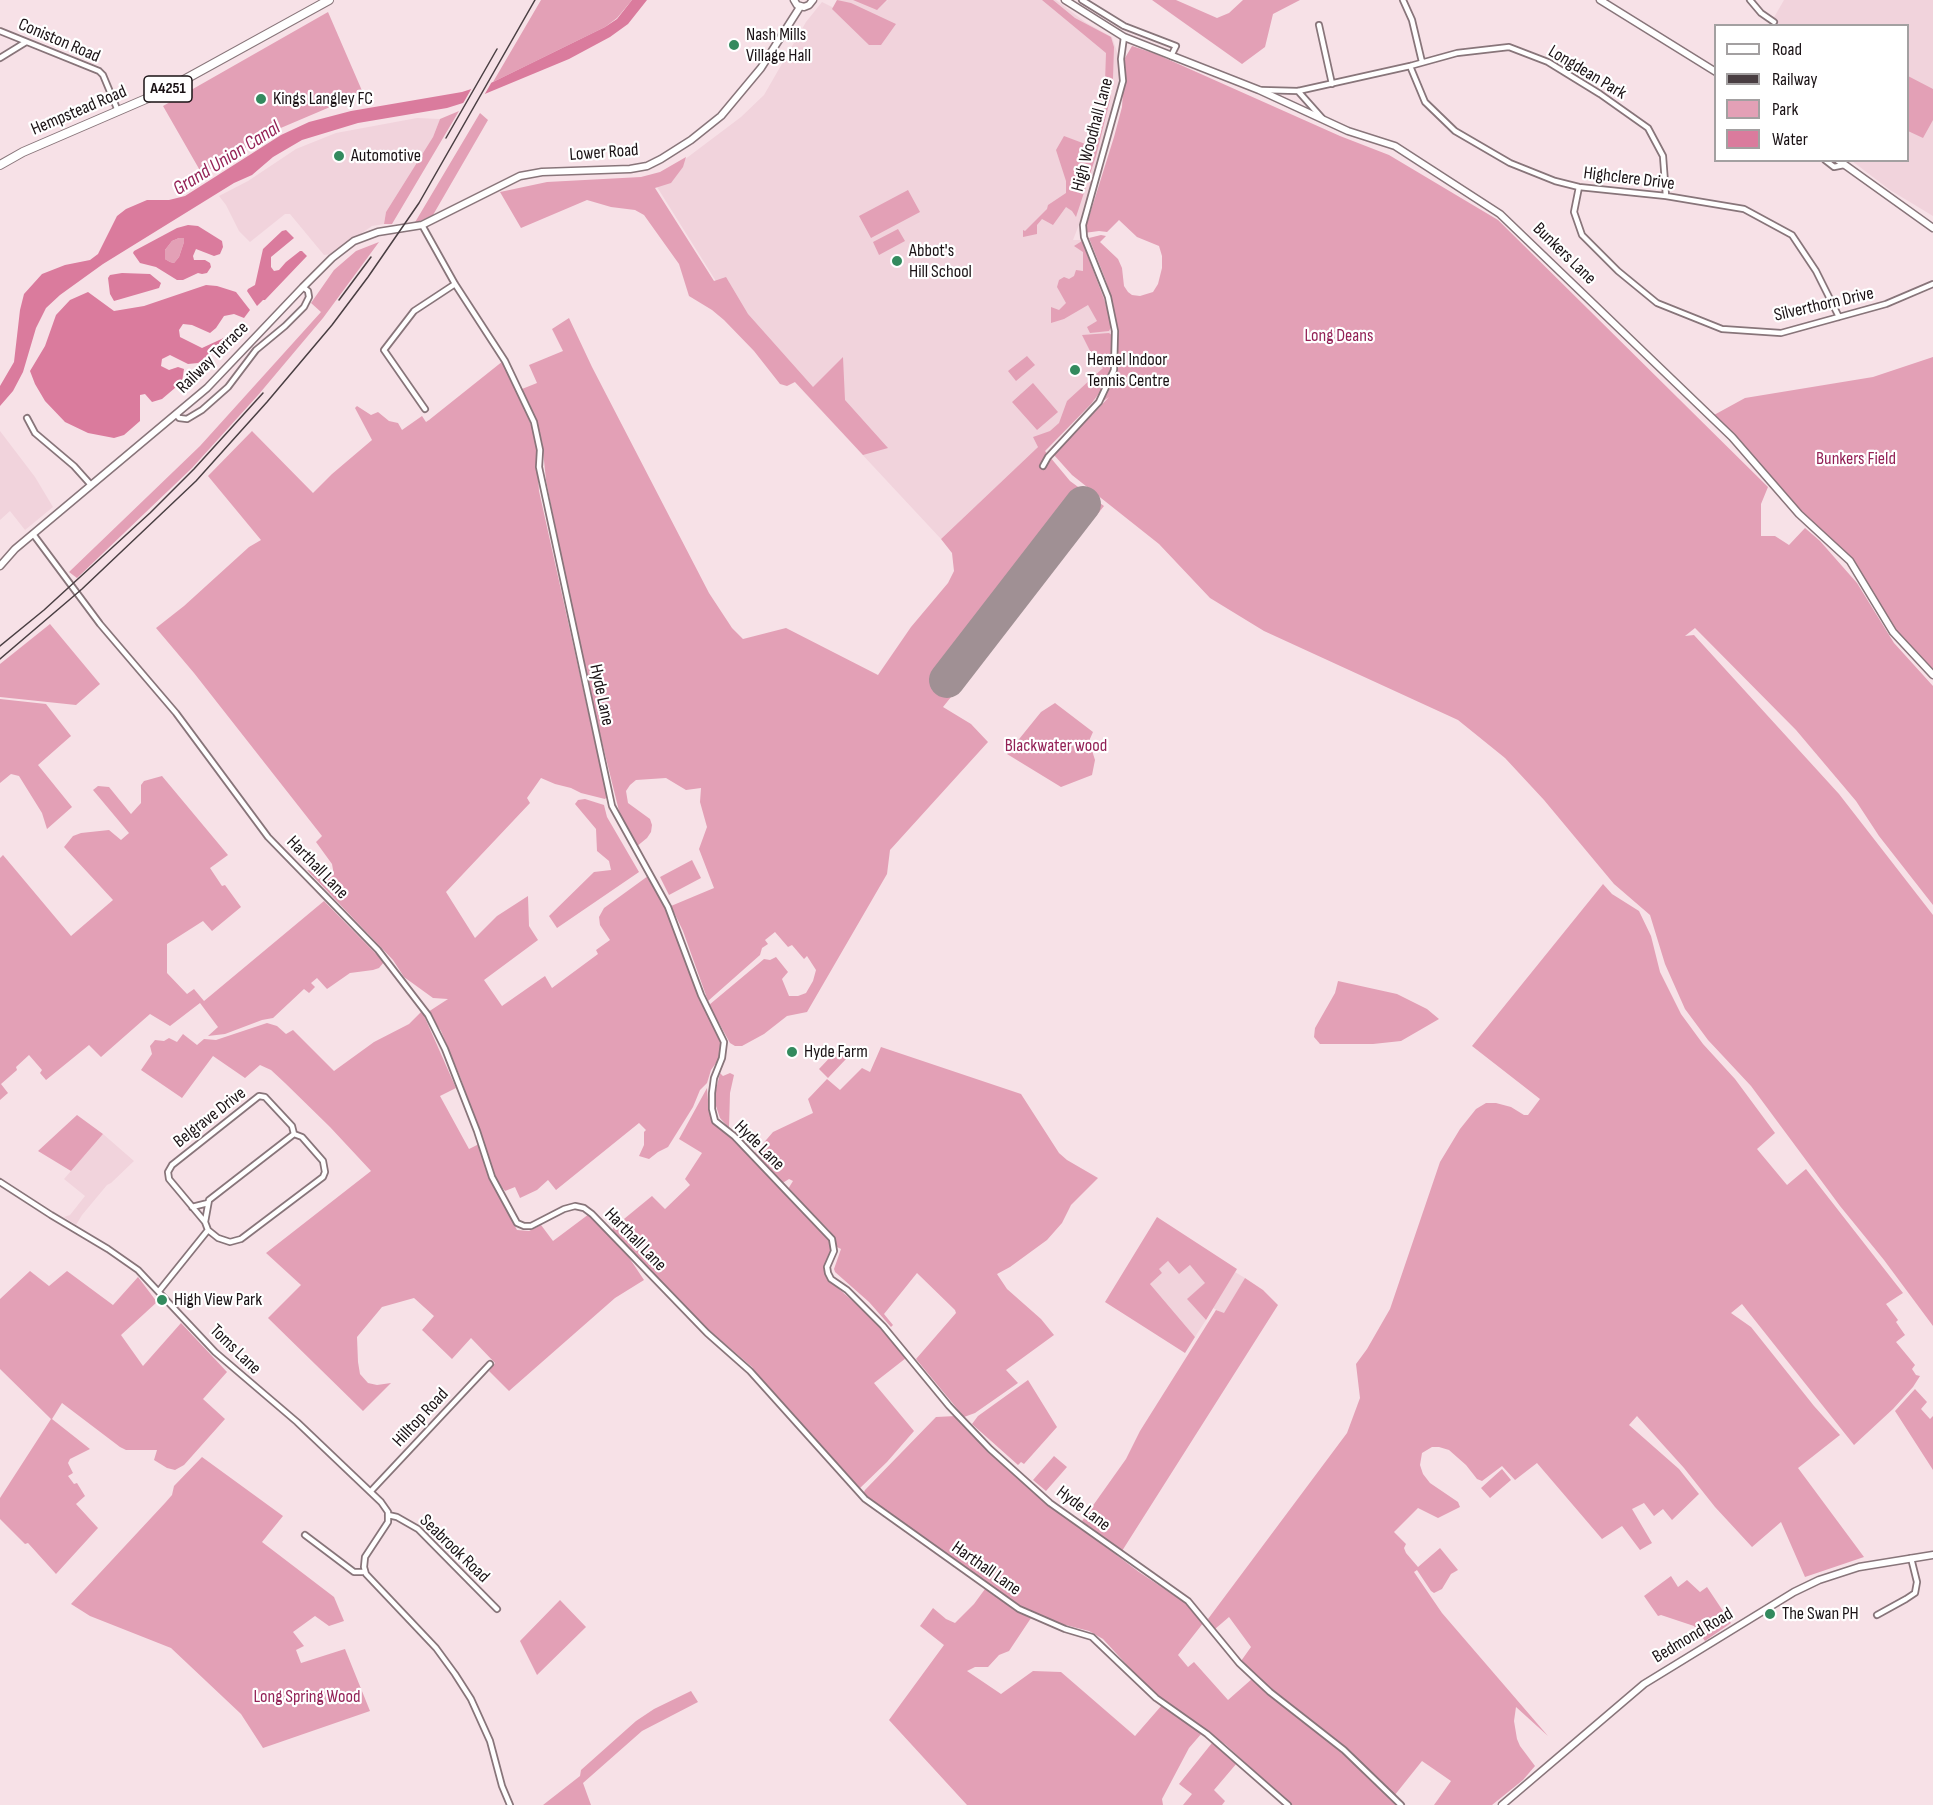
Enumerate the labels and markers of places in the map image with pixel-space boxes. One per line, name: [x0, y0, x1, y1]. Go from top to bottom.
place label: Nash Mills Village Hall: [746, 24, 811, 66]
marker: Nash Mills Village Hall: [727, 38, 741, 52]
place label: Kings Langley FC: [273, 88, 373, 110]
marker: Kings Langley FC: [254, 92, 268, 106]
place label: Automotive: [351, 145, 421, 167]
marker: Automotive: [332, 149, 346, 163]
place label: Abbot's Hill School: [909, 240, 972, 282]
marker: Abbot's Hill School: [890, 254, 904, 268]
place label: Hemel Indoor Tennis Centre: [1087, 349, 1170, 392]
marker: Hemel Indoor Tennis Centre: [1068, 363, 1082, 377]
place label: Hyde Farm: [804, 1041, 868, 1063]
marker: Hyde Farm: [785, 1045, 799, 1059]
place label: High View Park: [174, 1289, 262, 1311]
marker: High View Park: [155, 1293, 169, 1307]
place label: The Swan PH: [1782, 1603, 1859, 1625]
marker: The Swan PH: [1763, 1607, 1777, 1621]

